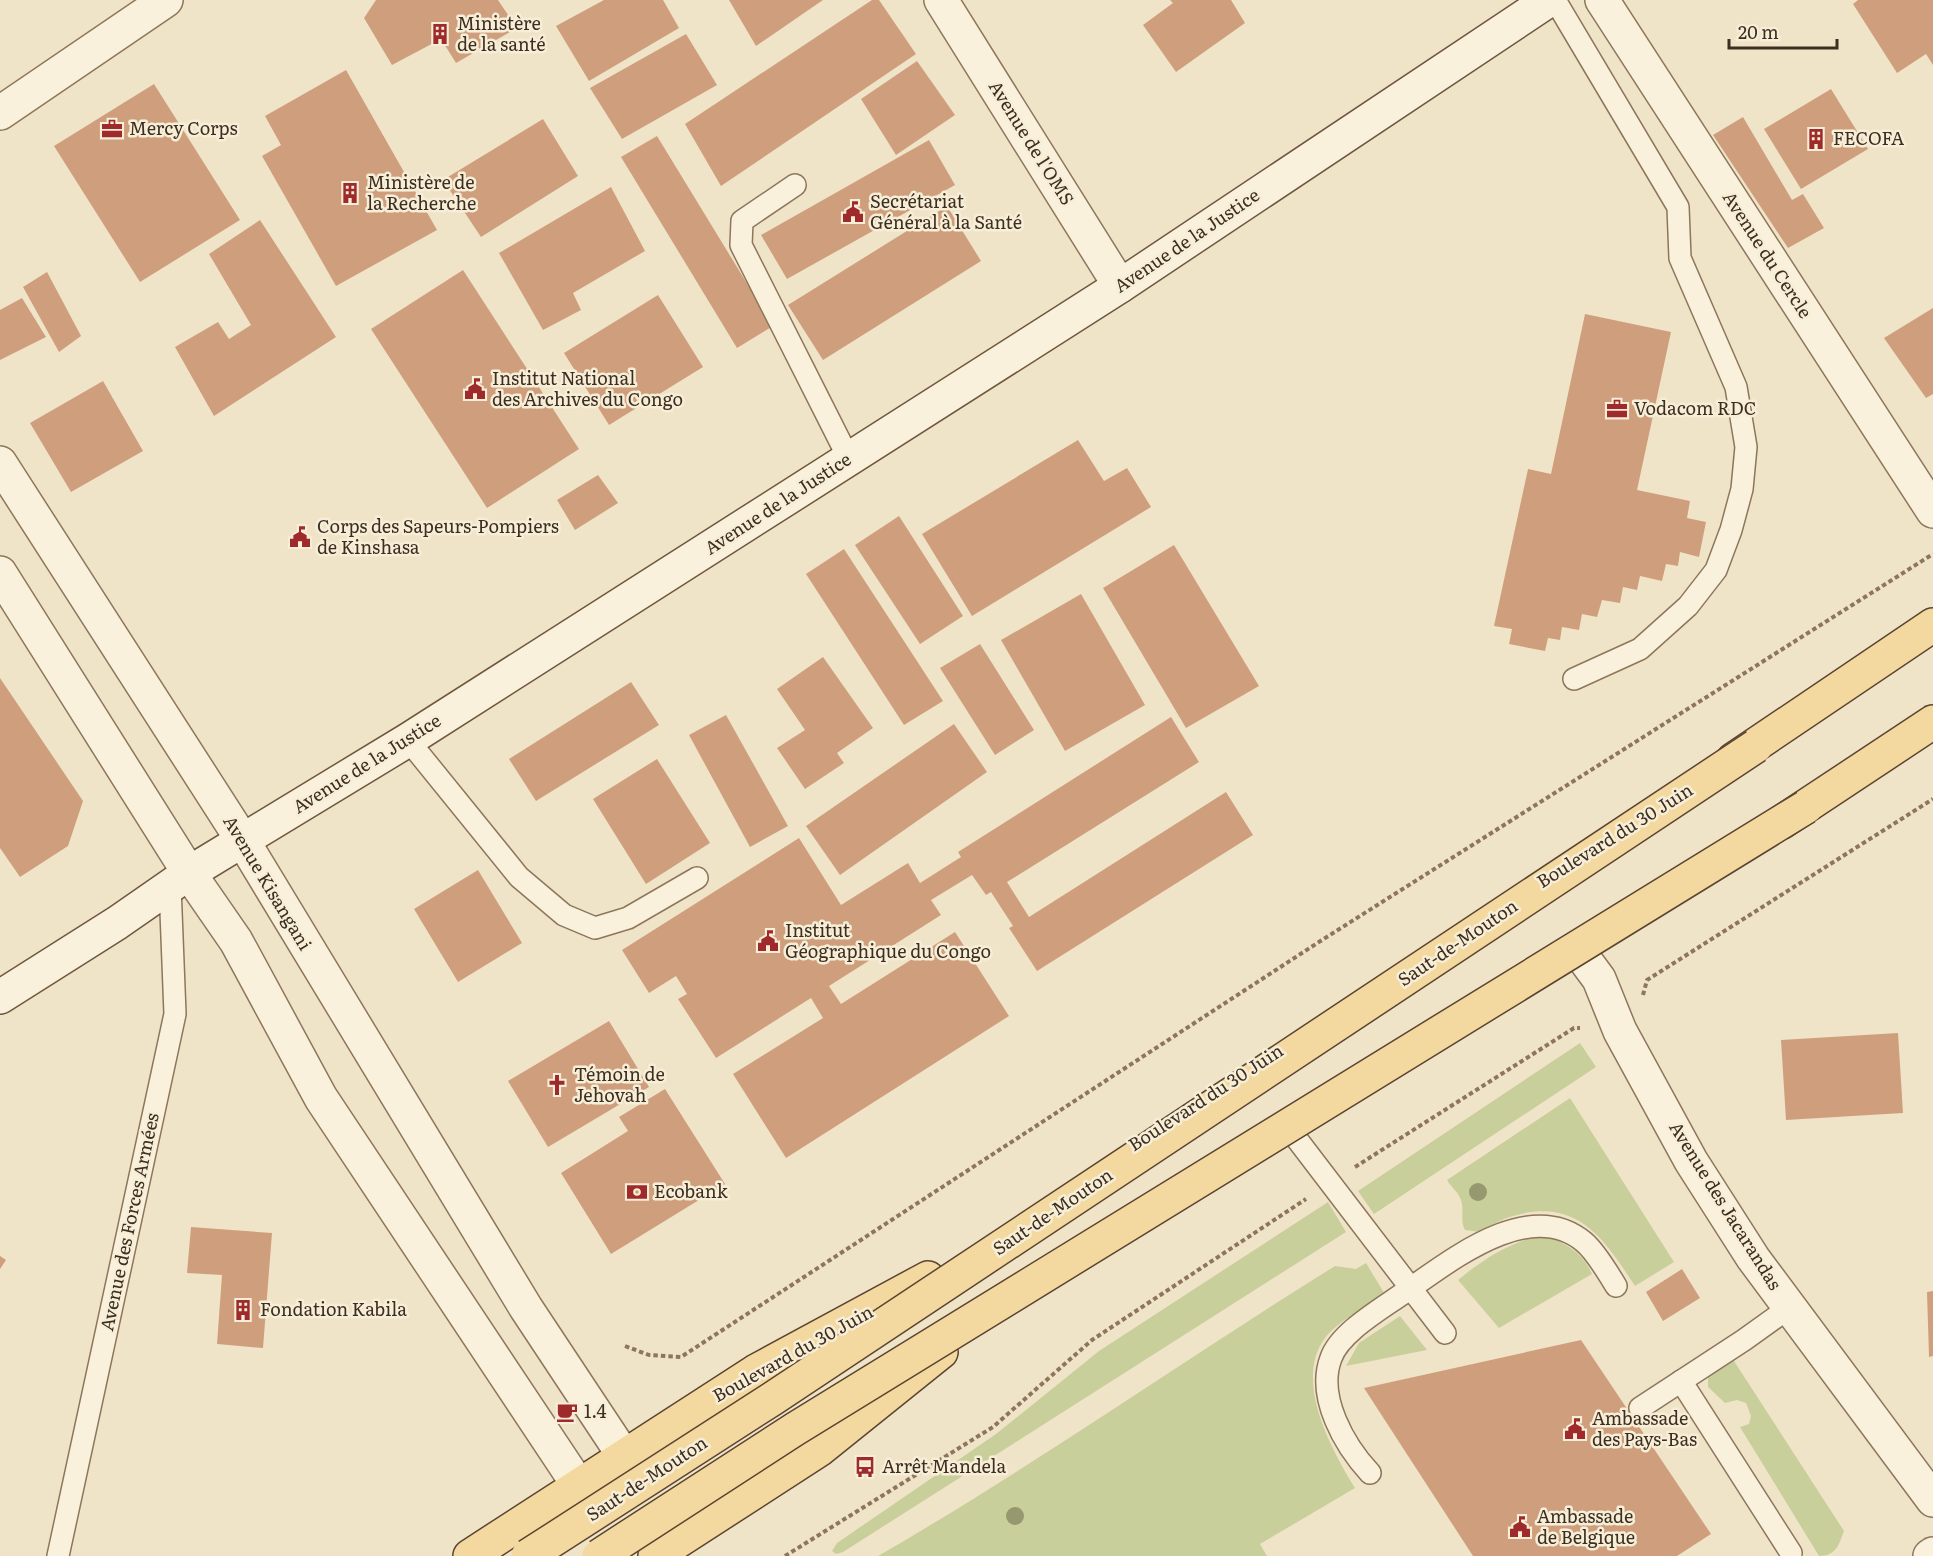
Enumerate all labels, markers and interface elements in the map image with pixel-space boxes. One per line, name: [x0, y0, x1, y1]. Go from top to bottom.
place label: Ministère de la santé: [457, 9, 546, 57]
scale bar: [1729, 12, 1837, 50]
text: 20 m: [1738, 18, 1779, 45]
building icon: Ministère de la santé: [428, 22, 452, 46]
street label: Avenue de l'OMS: [983, 75, 1082, 210]
place label: Mercy Corps: [129, 114, 238, 141]
office icon: Mercy Corps: [100, 117, 124, 141]
place label: FECOFA: [1833, 124, 1904, 151]
building icon: FECOFA: [1804, 127, 1828, 151]
place label: Ministère de la Recherche: [367, 168, 476, 216]
building icon: Ministère de la Recherche: [338, 181, 362, 205]
street label: Avenue de la Justice: [1108, 181, 1264, 299]
street label: Avenue du Cercle: [1717, 185, 1820, 323]
place label: Secrétariat Général à la Santé: [870, 187, 1022, 235]
public building icon: Secrétariat Général à la Santé: [841, 200, 865, 224]
place label: Institut National des Archives du Congo: [492, 364, 683, 412]
public building icon: Institut National des Archives du Congo: [463, 377, 487, 401]
place label: Vodacom RDC: [1634, 394, 1756, 421]
office icon: Vodacom RDC: [1605, 397, 1629, 421]
street label: Avenue de la Justice: [698, 445, 856, 560]
place label: Corps des Sapeurs-Pompiers de Kinshasa: [317, 512, 559, 560]
public building icon: Corps des Sapeurs-Pompiers de Kinshasa: [288, 525, 312, 549]
street label: Avenue de la Justice: [287, 706, 446, 819]
street label: Boulevard du 30 Juin: [1531, 776, 1698, 894]
street label: Avenue Kisangani: [217, 810, 319, 955]
street label: Saut-de-Mouton: [1392, 892, 1523, 992]
place label: Institut Géographique du Congo: [785, 916, 991, 964]
public building icon: Institut Géographique du Congo: [756, 929, 780, 953]
street label: Boulevard du 30 Juin: [1122, 1036, 1288, 1157]
place label: Témoin de Jehovah: [574, 1060, 665, 1108]
church icon: Témoin de Jehovah: [545, 1073, 569, 1097]
street label: Avenue des Forces Armées: [92, 1110, 165, 1333]
street label: Avenue des Jacarandas: [1663, 1116, 1789, 1295]
street label: Saut-de-Mouton: [987, 1161, 1118, 1261]
place label: Ecobank: [654, 1177, 729, 1204]
bank icon: Ecobank: [625, 1180, 649, 1204]
place label: Fondation Kabila: [260, 1295, 407, 1322]
street label: Boulevard du 30 Juin: [707, 1297, 878, 1408]
building icon: Fondation Kabila: [231, 1298, 255, 1322]
place label: 1.4: [584, 1397, 607, 1424]
cafe icon: 1.4: [555, 1400, 579, 1424]
place label: Ambassade des Pays-Bas: [1592, 1404, 1697, 1452]
public building icon: Ambassade des Pays-Bas: [1563, 1417, 1587, 1441]
street label: Saut-de-Mouton: [580, 1428, 712, 1527]
place label: Arrêt Mandela: [882, 1452, 1007, 1479]
bus stop icon: Arrêt Mandela: [853, 1455, 877, 1479]
place label: Ambassade de Belgique: [1537, 1502, 1635, 1550]
public building icon: Ambassade de Belgique: [1508, 1515, 1532, 1539]

